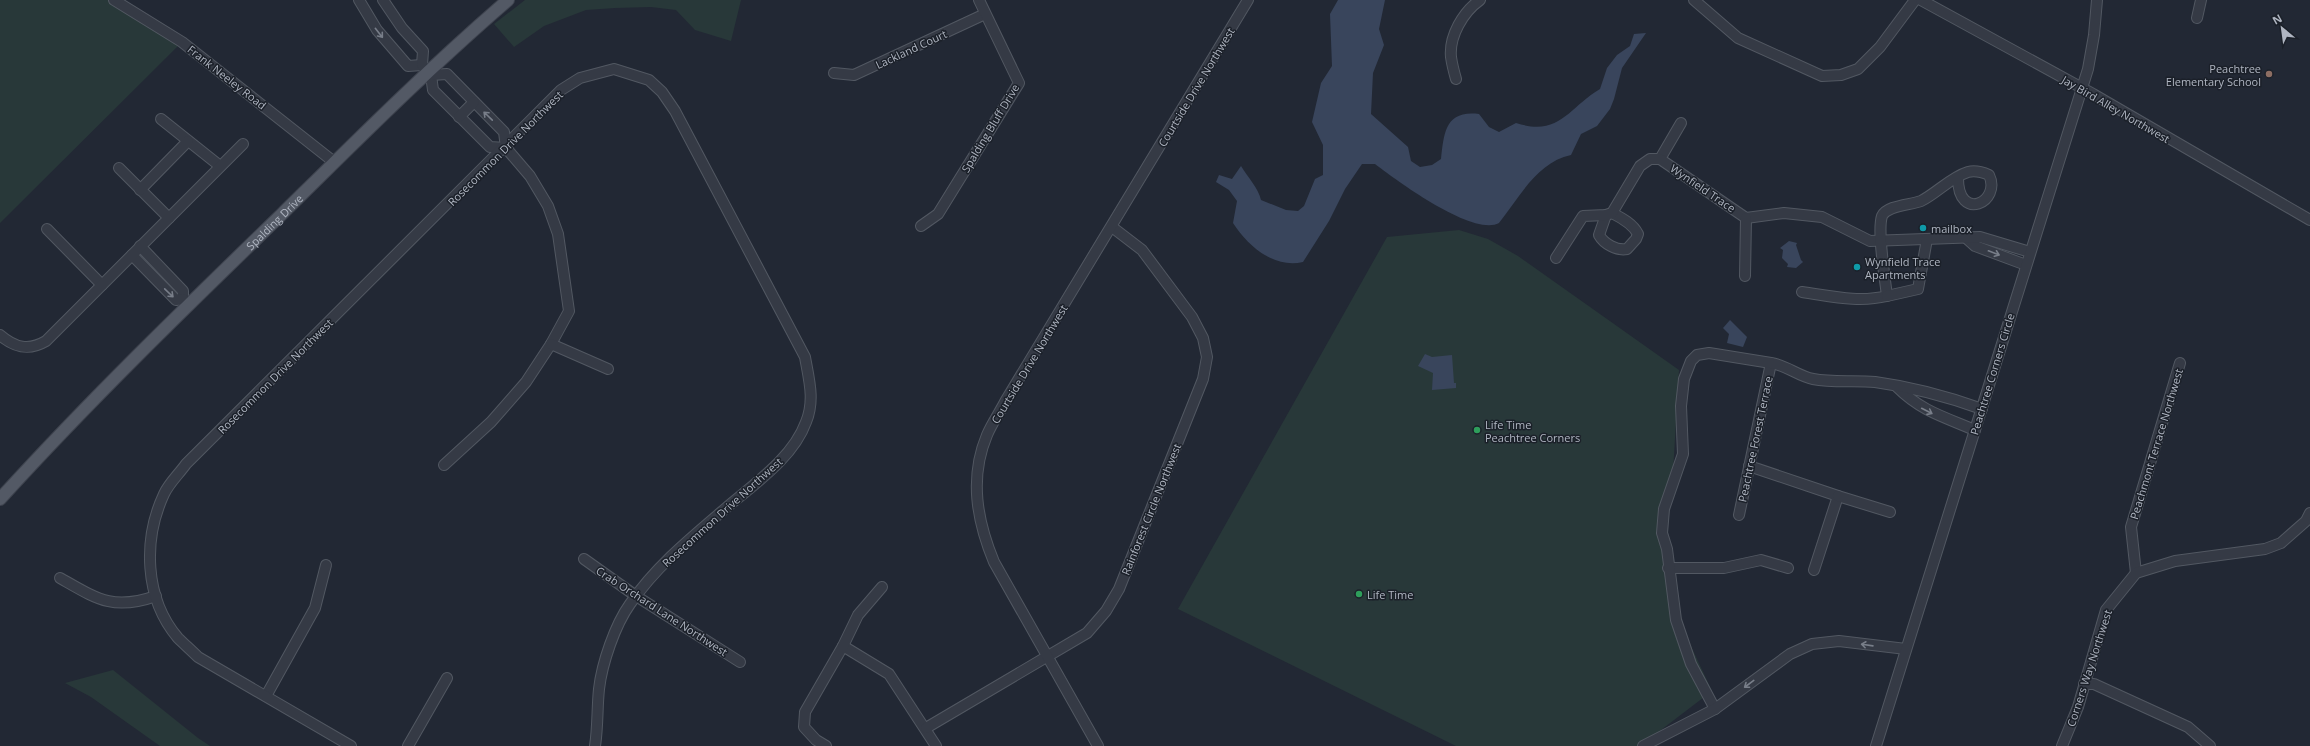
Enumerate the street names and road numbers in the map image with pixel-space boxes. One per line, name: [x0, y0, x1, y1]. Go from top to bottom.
street label: Courtside Drive Northwest: [1154, 25, 1238, 149]
street label: Lackland Court: [873, 26, 949, 72]
street label: Frank Neeley Road: [185, 42, 269, 112]
street label: Jay Bird Alley Northwest: [2058, 71, 2173, 146]
street label: Spalding Bluff Drive: [958, 81, 1022, 175]
street label: Rosecommon Drive Northwest: [444, 87, 566, 209]
street label: Wynfield Trace: [1667, 161, 1739, 215]
street label: Spalding Drive: [242, 190, 306, 253]
street label: Courtside Drive Northwest: [987, 302, 1071, 426]
street label: Peachtree Corners Circle: [1966, 311, 2018, 437]
street label: Rosecommon Drive Northwest: [214, 315, 336, 437]
street label: Peachmont Terrace Northwest: [2126, 367, 2186, 521]
street label: Peachtree Forest Terrace: [1734, 375, 1776, 503]
street label: Rainforest Circle Northwest: [1118, 441, 1184, 577]
street label: Rosecommon Drive Northwest: [659, 454, 785, 570]
street label: Crab Orchard Lane Northwest: [593, 563, 731, 659]
street label: Corners Way Northwest: [2063, 608, 2115, 728]

